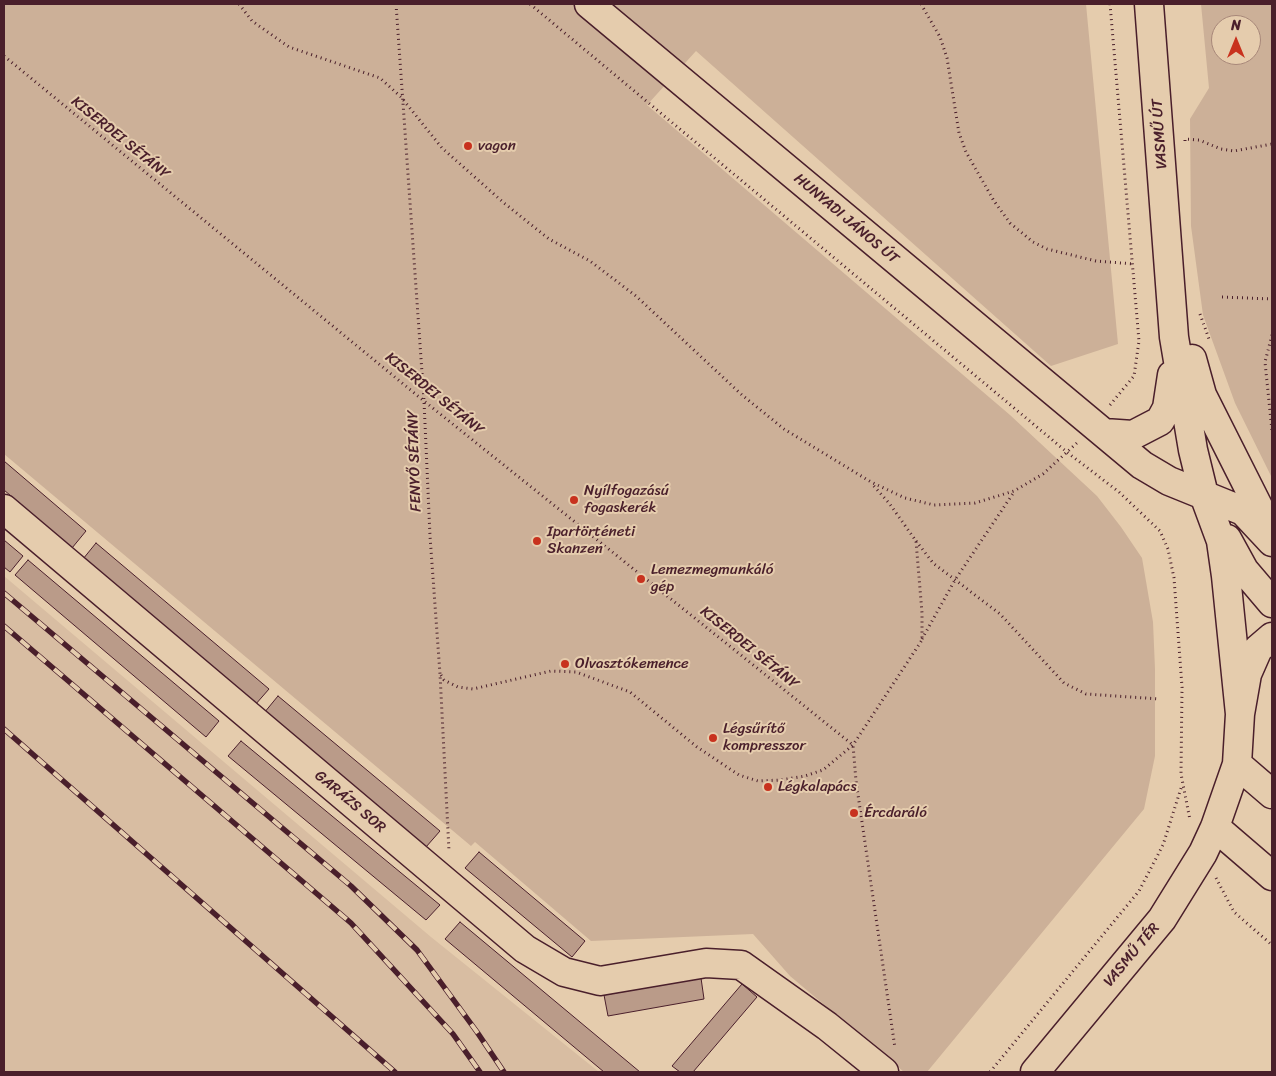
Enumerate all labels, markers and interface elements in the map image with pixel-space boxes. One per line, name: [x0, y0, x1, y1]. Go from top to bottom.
text: N: [1231, 13, 1241, 38]
north arrow: [1211, 15, 1261, 65]
street label: KISERDEI SÉTÁNY: [67, 93, 173, 183]
street label: VASMŰ ÚT: [1149, 98, 1171, 170]
place label: vagon: [478, 137, 516, 155]
marker: vagon: [462, 140, 474, 152]
street label: HUNYADI JÁNOS ÚT: [790, 170, 902, 268]
street label: KISERDEI SÉTÁNY: [381, 349, 487, 439]
street label: FENYŐ SÉTÁNY: [404, 410, 426, 512]
place label: Nyílfogazású fogaskerék: [584, 482, 669, 517]
marker: Nyílfogazású fogaskerék: [568, 494, 580, 506]
place label: Ipartörténeti Skanzen: [547, 523, 635, 558]
marker: Ipartörténeti Skanzen: [531, 535, 543, 547]
place label: Lemezmegmunkáló gép: [651, 561, 773, 596]
marker: Lemezmegmunkáló gép: [635, 573, 647, 585]
street label: KISERDEI SÉTÁNY: [696, 603, 802, 693]
place label: Olvasztókemence: [575, 655, 689, 673]
marker: Olvasztókemence: [559, 658, 571, 670]
place label: Légsűrítő kompresszor: [723, 720, 806, 755]
marker: Légsűrítő kompresszor: [707, 732, 719, 744]
street label: GARÁZS SOR: [311, 767, 389, 837]
place label: Légkalapács: [778, 778, 857, 796]
marker: Légkalapács: [762, 781, 774, 793]
place label: Ércdaráló: [864, 804, 927, 822]
marker: Ércdaráló: [848, 807, 860, 819]
street label: VASMŰ TÉR: [1100, 919, 1164, 991]

